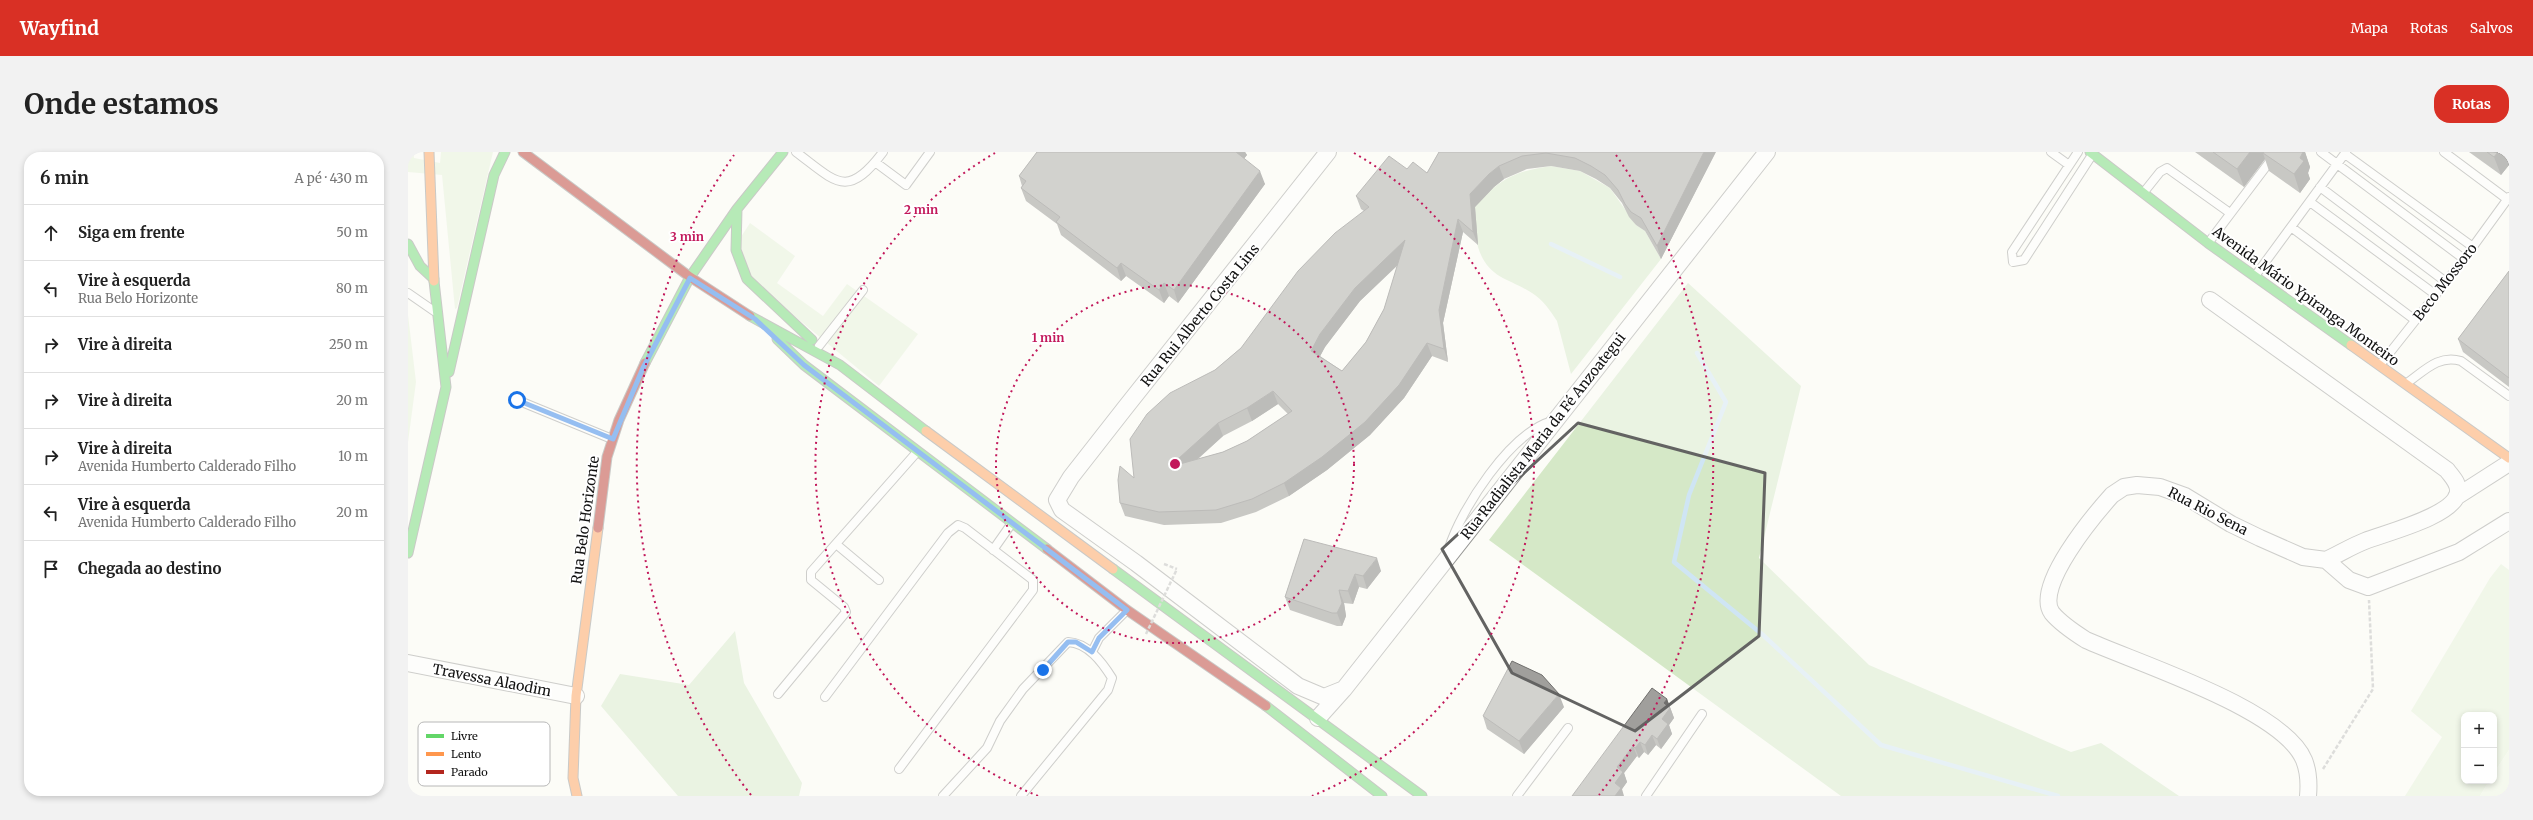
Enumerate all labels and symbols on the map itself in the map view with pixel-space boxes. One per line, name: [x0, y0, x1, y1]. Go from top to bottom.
text: 2 min: [904, 202, 938, 217]
street label: Avenida Mário Ypiranga Monteiro: [2208, 222, 2403, 370]
text: 3 min: [670, 229, 704, 244]
street label: Rua Rui Alberto Costa Lins: [1137, 240, 1263, 390]
street label: Beco Mossoro: [2409, 240, 2481, 324]
street label: Rua Radialista Maria da Fé Anzoategui: [1457, 329, 1630, 543]
text: 1 min: [1032, 330, 1064, 345]
route start: [508, 391, 526, 409]
street label: Rua Belo Horizonte: [567, 455, 603, 585]
centre of rings: [1168, 457, 1182, 471]
street label: Rua Rio Sena: [2165, 483, 2251, 539]
street label: Travessa Alaodim: [431, 660, 553, 700]
route end: [1034, 661, 1052, 679]
legend: [418, 722, 550, 786]
text: Livre: [451, 729, 478, 743]
text: Lento: [451, 747, 482, 761]
text: Parado: [451, 765, 488, 779]

